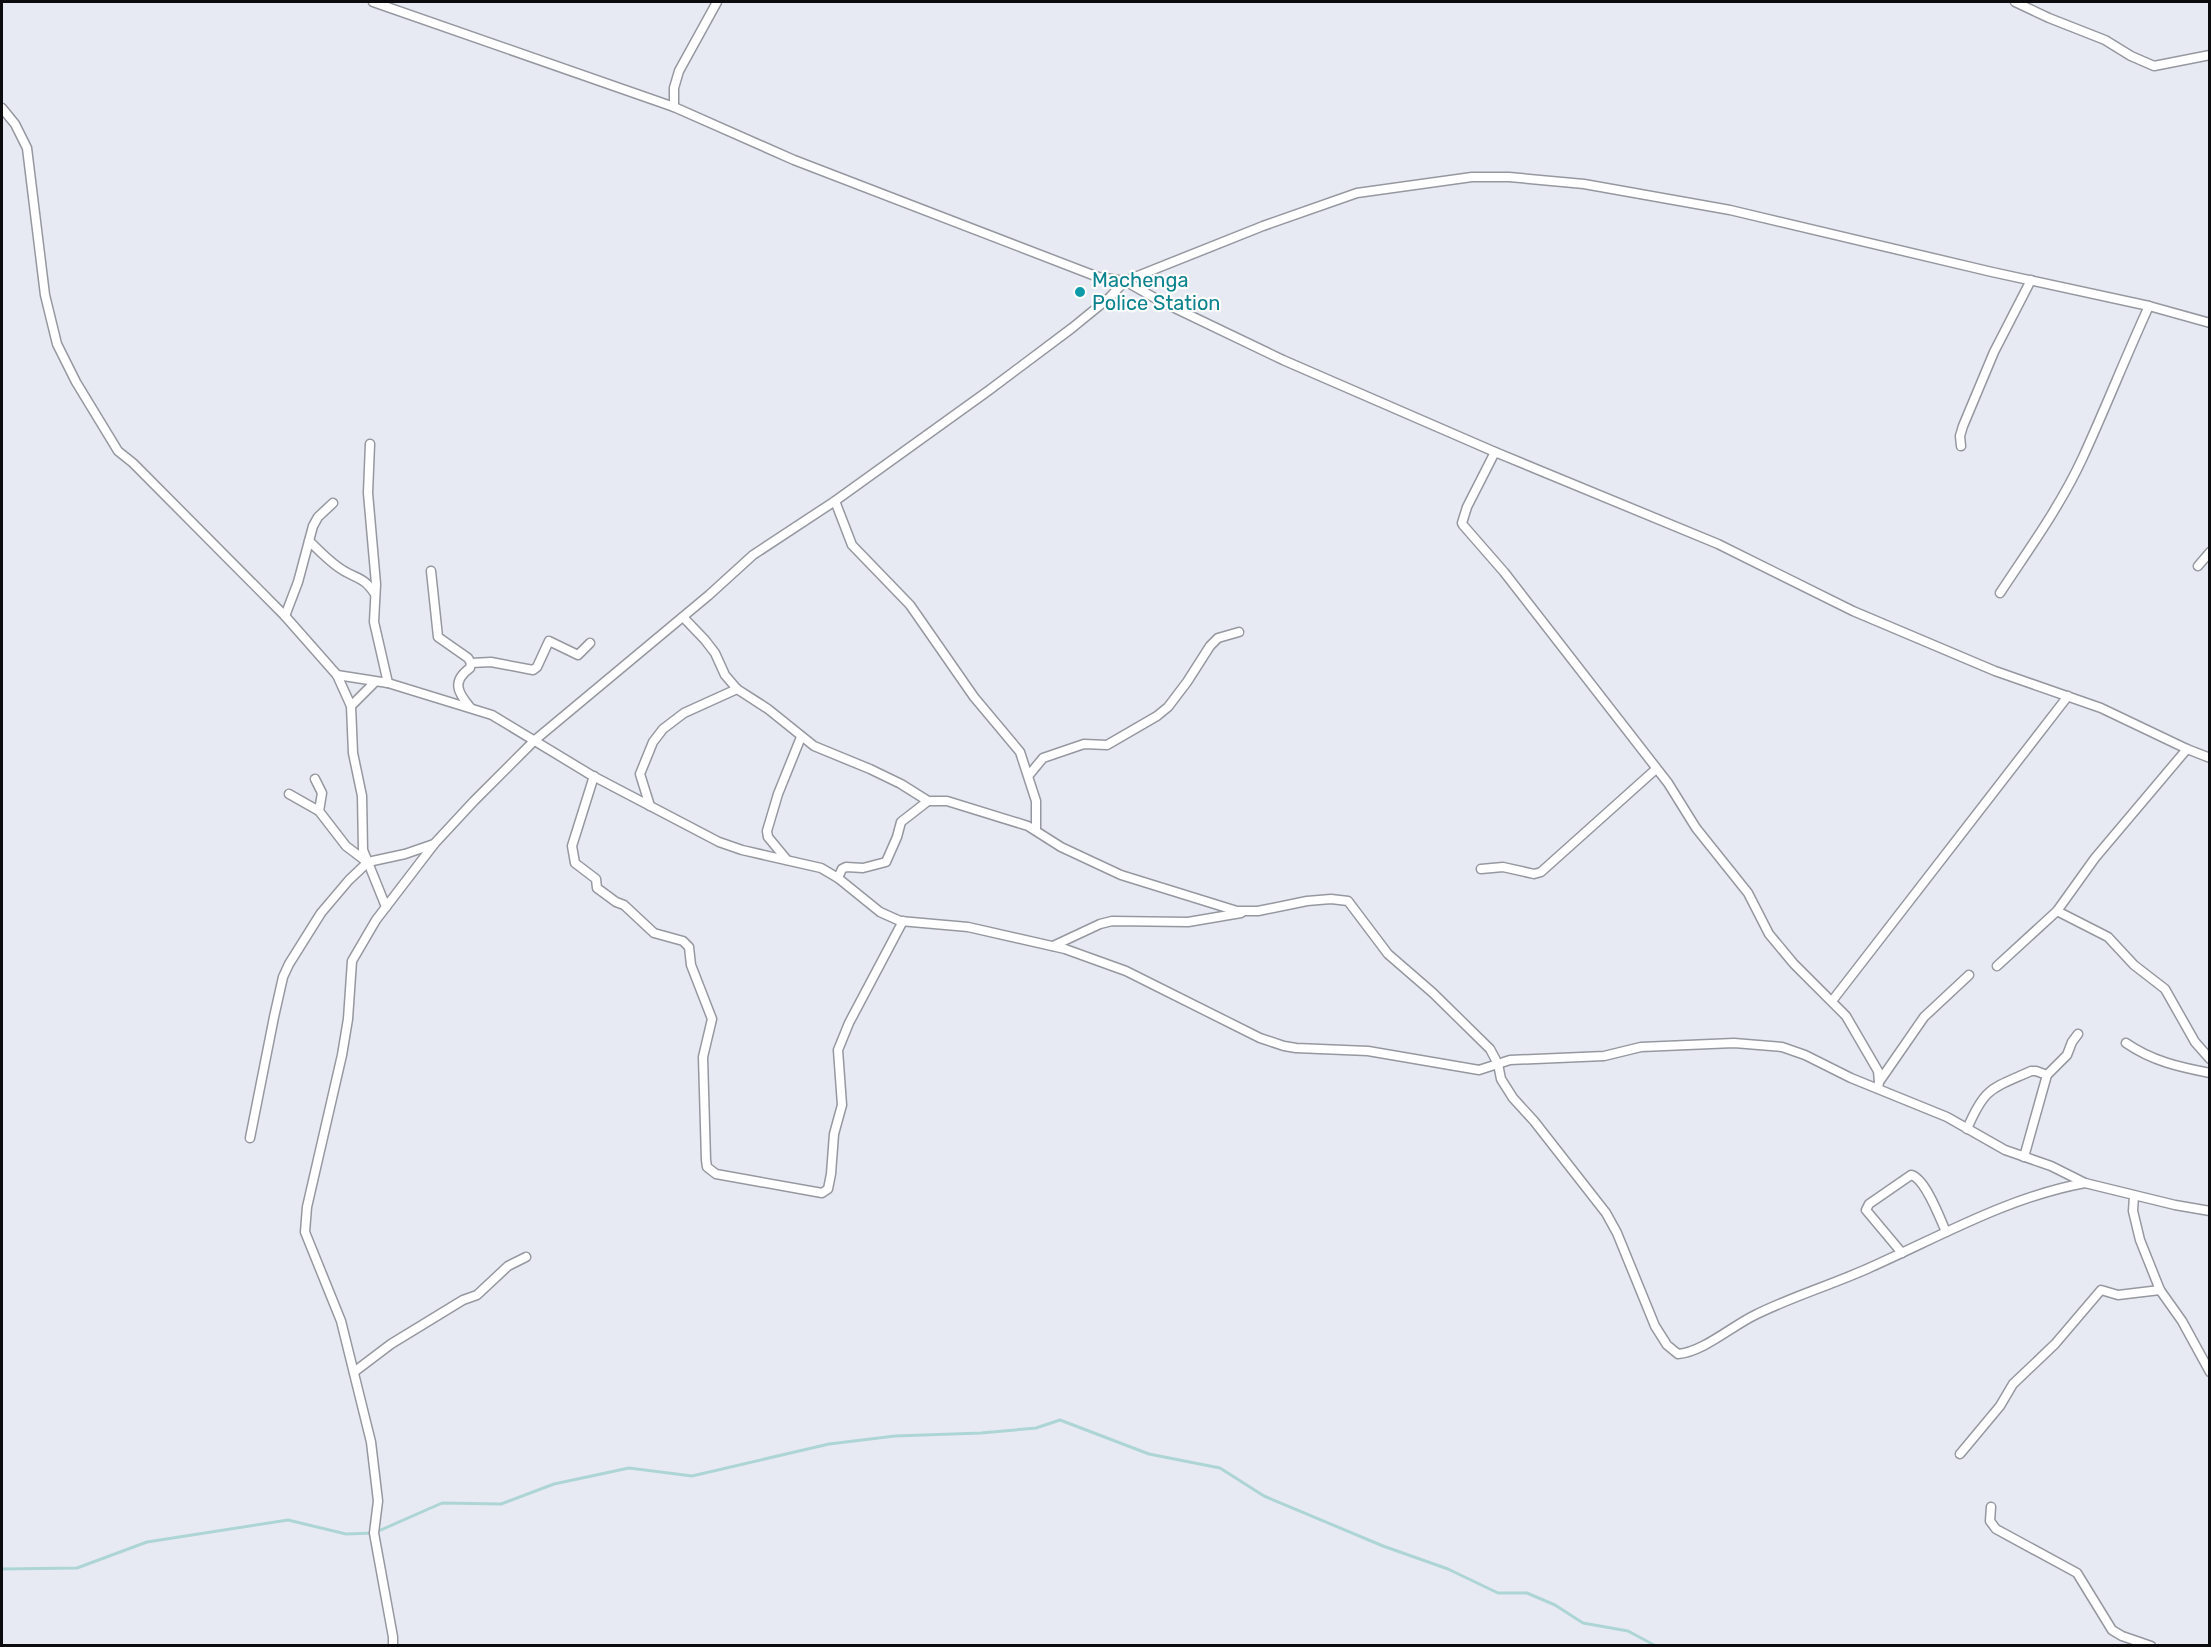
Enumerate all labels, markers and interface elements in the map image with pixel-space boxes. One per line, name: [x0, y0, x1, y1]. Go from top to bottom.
place label: Machenga Police Station: [1092, 268, 1221, 315]
marker: Machenga Police Station: [1073, 285, 1087, 299]

